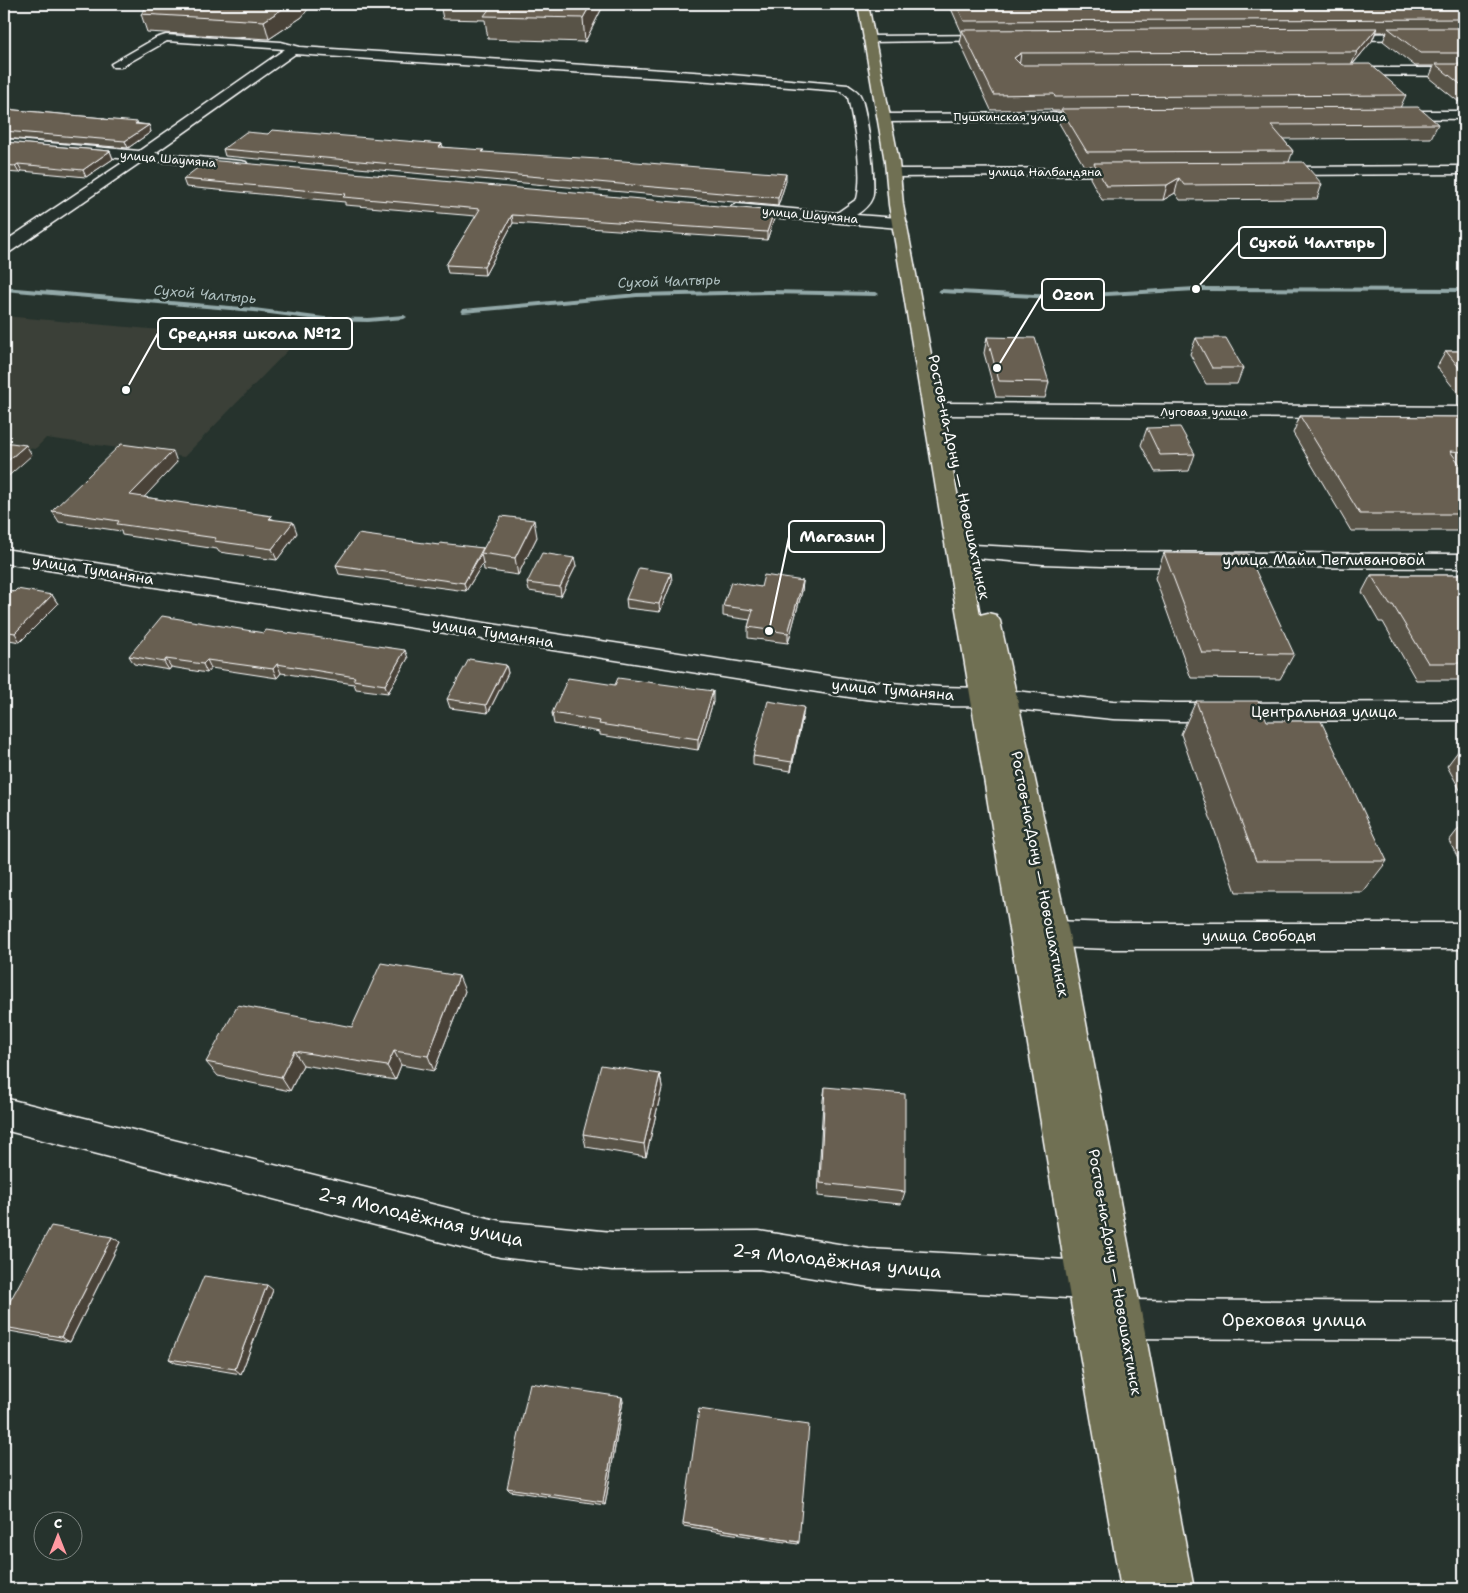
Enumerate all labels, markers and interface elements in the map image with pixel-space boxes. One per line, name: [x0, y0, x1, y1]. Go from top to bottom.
street label: Пушкинская улица: [954, 109, 1067, 125]
street label: улица Шаумяна: [119, 147, 217, 171]
street label: улица Налбандяна: [988, 164, 1102, 180]
street label: улица Шаумяна: [761, 203, 859, 227]
callout: Сухой Чалтырь: [1239, 227, 1385, 258]
text: Сухой Чалтырь: [1249, 232, 1375, 253]
water label: Сухой Чалтырь: [617, 270, 721, 292]
callout: Ozon: [1042, 279, 1104, 310]
water label: Сухой Чалтырь: [153, 281, 257, 307]
text: Ozon: [1052, 284, 1094, 305]
callout: Средняя школа №12: [158, 318, 352, 349]
text: Средняя школа №12: [168, 323, 342, 344]
street label: Ростов-на-Дону — Новошахтинск: [923, 353, 995, 601]
street label: Луговая улица: [1160, 404, 1248, 420]
callout: Магазин: [789, 521, 884, 552]
text: Магазин: [799, 526, 875, 547]
street label: улица Майи Пегливановой: [1223, 550, 1426, 570]
street label: улица Туманяна: [31, 551, 156, 590]
street label: улица Туманяна: [431, 614, 556, 653]
street label: улица Туманяна: [831, 675, 956, 705]
street label: Центральная улица: [1251, 702, 1398, 722]
street label: Ростов-на-Дону — Новошахтинск: [1006, 750, 1074, 999]
street label: улица Свободы: [1202, 926, 1316, 946]
street label: Ростов-на-Дону — Новошахтинск: [1083, 1147, 1147, 1397]
street label: 2-я Молодёжная улица: [316, 1182, 526, 1252]
street label: 2-я Молодёжная улица: [731, 1238, 943, 1284]
street label: Ореховая улица: [1222, 1308, 1366, 1332]
north arrow: [32, 1510, 82, 1560]
text: С: [54, 1514, 62, 1532]

